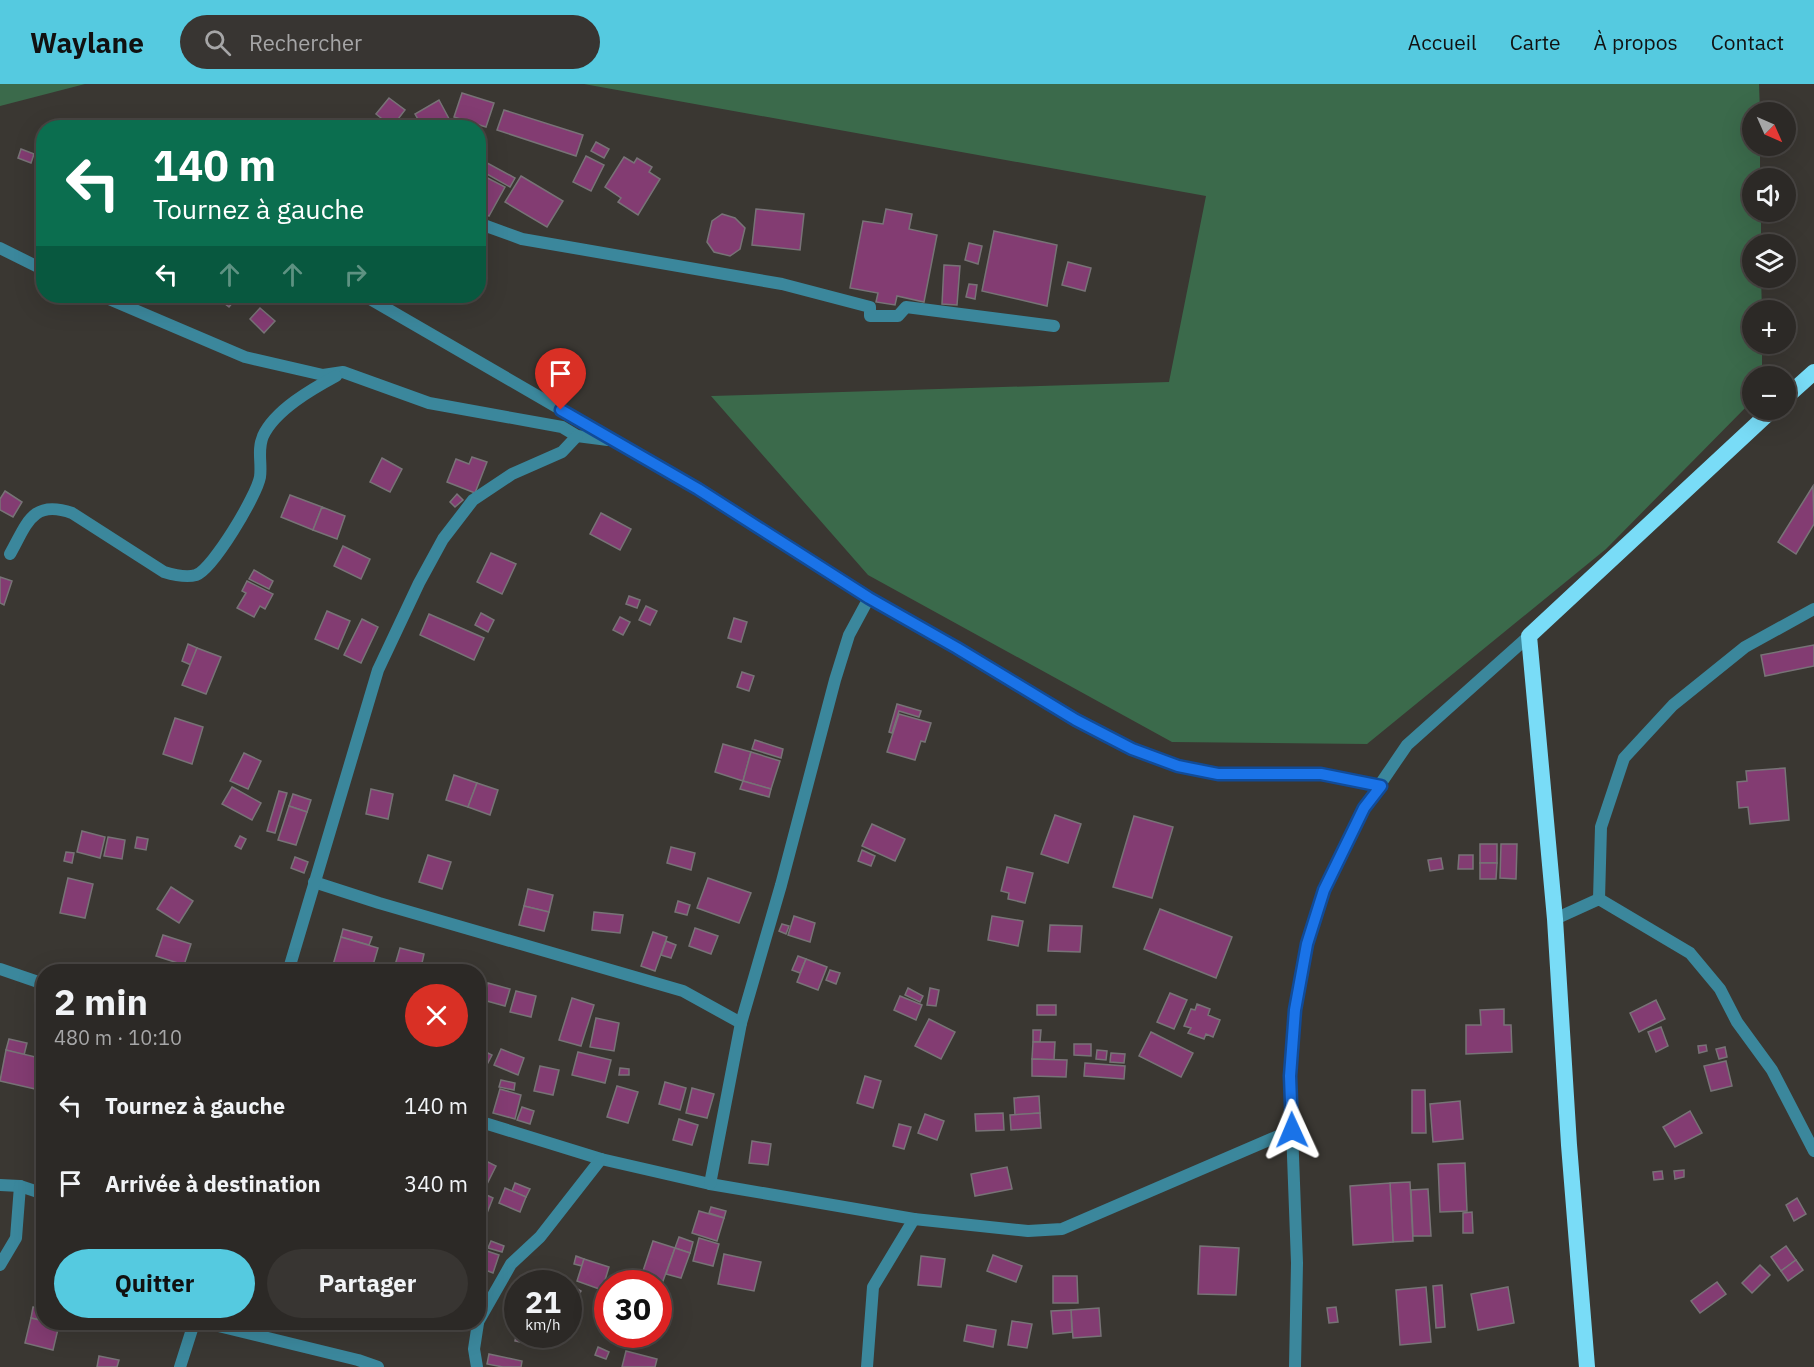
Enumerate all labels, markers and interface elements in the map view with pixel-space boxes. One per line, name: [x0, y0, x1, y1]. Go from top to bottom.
search box: [180, 15, 600, 69]
text: Waylane: [30, 24, 144, 61]
icon: search: [201, 26, 234, 59]
text: Rechercher: [249, 28, 362, 57]
text: Accueil: [1408, 28, 1477, 56]
text: Carte: [1510, 28, 1561, 56]
text: À propos: [1594, 28, 1678, 56]
text: Contact: [1711, 28, 1784, 56]
north arrow: [1742, 102, 1796, 156]
map controls: [1742, 102, 1796, 420]
text: 140 m: [153, 138, 276, 193]
icon: left: [54, 144, 132, 222]
button: sound: [1742, 168, 1796, 222]
text: Tournez à gauche: [153, 191, 364, 226]
button: layers: [1742, 234, 1796, 288]
icon: left: [150, 258, 183, 291]
icon: ahead: [213, 258, 246, 291]
icon: ahead: [276, 258, 309, 291]
icon: right: [339, 258, 372, 291]
button: +: [1742, 300, 1796, 354]
pin: [535, 348, 586, 410]
icon: arrive: [544, 357, 577, 390]
button: −: [1742, 366, 1796, 420]
text: 2 min: [54, 978, 148, 1025]
button: close: [405, 984, 468, 1047]
text: 480 m · 10:10: [54, 1024, 182, 1051]
icon: left: [54, 1089, 87, 1122]
text: Tournez à gauche: [105, 1091, 285, 1120]
text: 140 m: [404, 1091, 468, 1120]
position arrow: [1260, 1098, 1324, 1162]
icon: arrive: [54, 1167, 87, 1200]
text: Arrivée à destination: [105, 1169, 321, 1198]
text: 340 m: [404, 1169, 468, 1198]
button: Quitter: [54, 1249, 255, 1318]
button: Partager: [267, 1249, 468, 1318]
speed limit sign: 30: [594, 1270, 672, 1348]
text: 21: [525, 1282, 561, 1321]
text: km/h: [525, 1315, 561, 1334]

